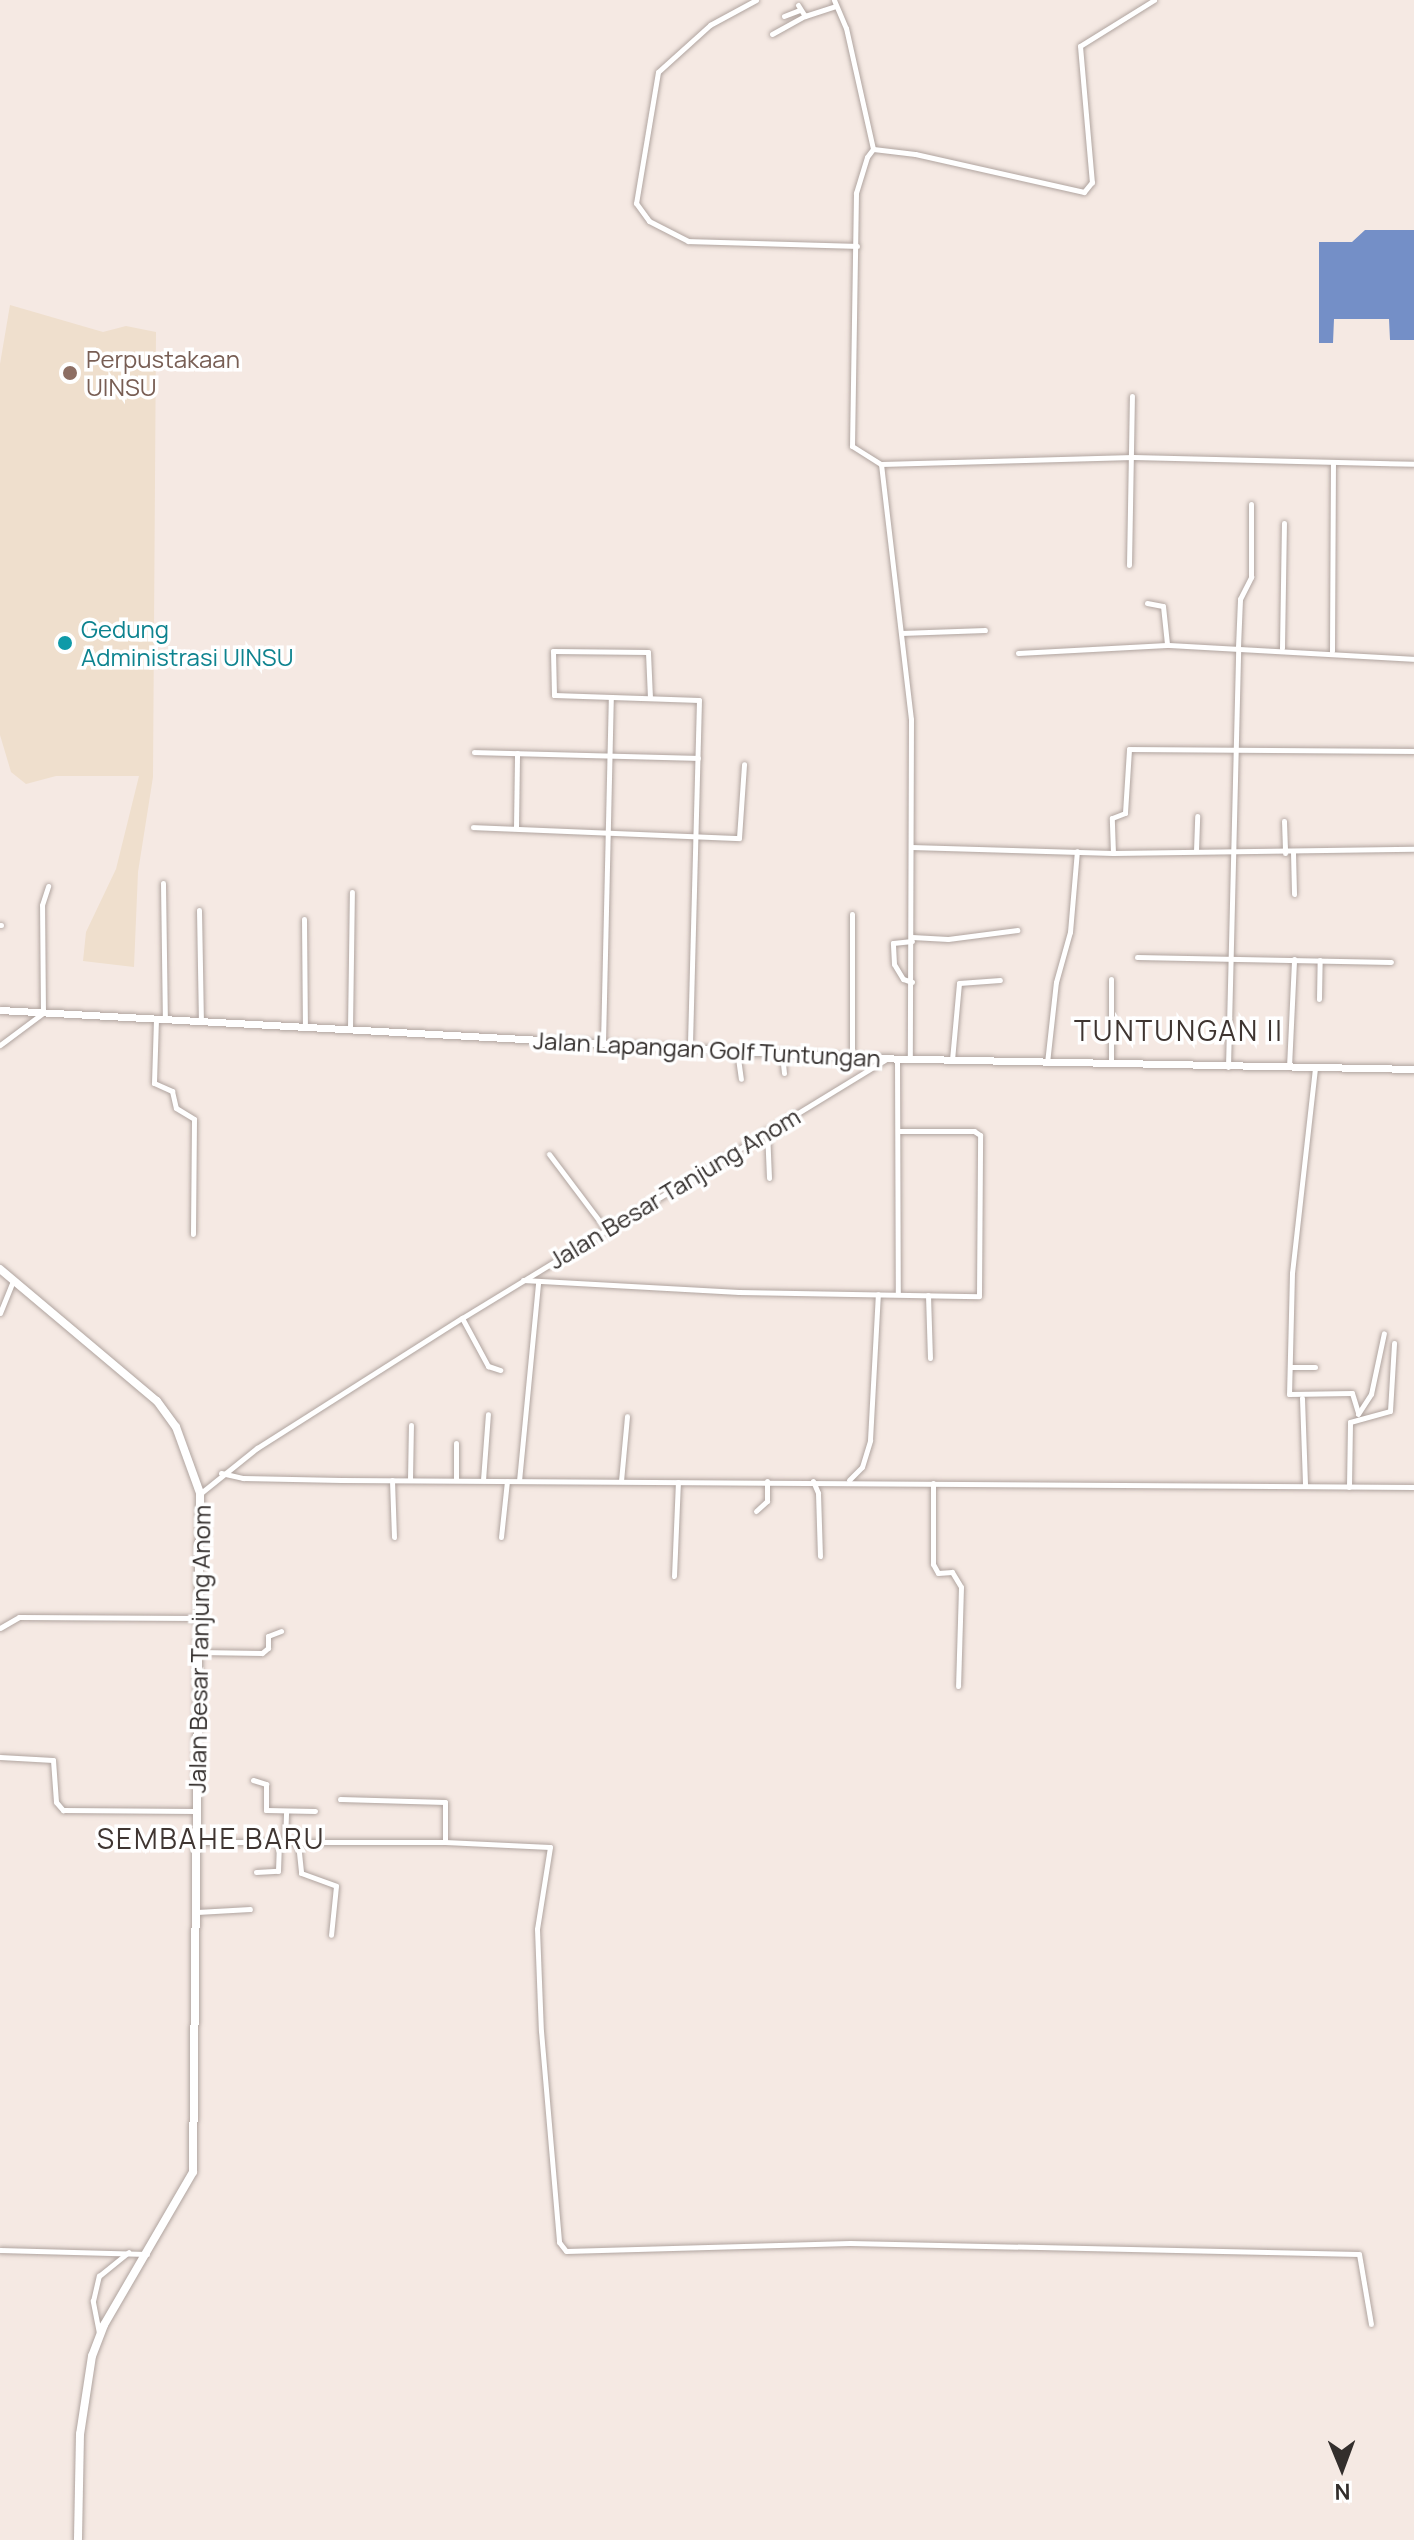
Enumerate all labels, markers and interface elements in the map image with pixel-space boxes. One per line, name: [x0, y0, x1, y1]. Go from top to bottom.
place label: Perpustakaan UINSU: [86, 345, 240, 401]
marker: Perpustakaan UINSU: [61, 364, 79, 382]
place label: Gedung Administrasi UINSU: [81, 615, 293, 671]
marker: Gedung Administrasi UINSU: [56, 634, 74, 652]
district label: TUNTUNGAN II: [1074, 1013, 1284, 1047]
street label: Jalan Lapangan Golf Tuntungan: [532, 1026, 882, 1072]
street label: Jalan Besar Tanjung Anom: [543, 1101, 805, 1275]
street label: Jalan Besar Tanjung Anom: [182, 1505, 216, 1793]
district label: SEMBAHE BARU: [97, 1821, 325, 1855]
north arrow: [1302, 2428, 1382, 2508]
text: N: [1334, 2477, 1351, 2507]

